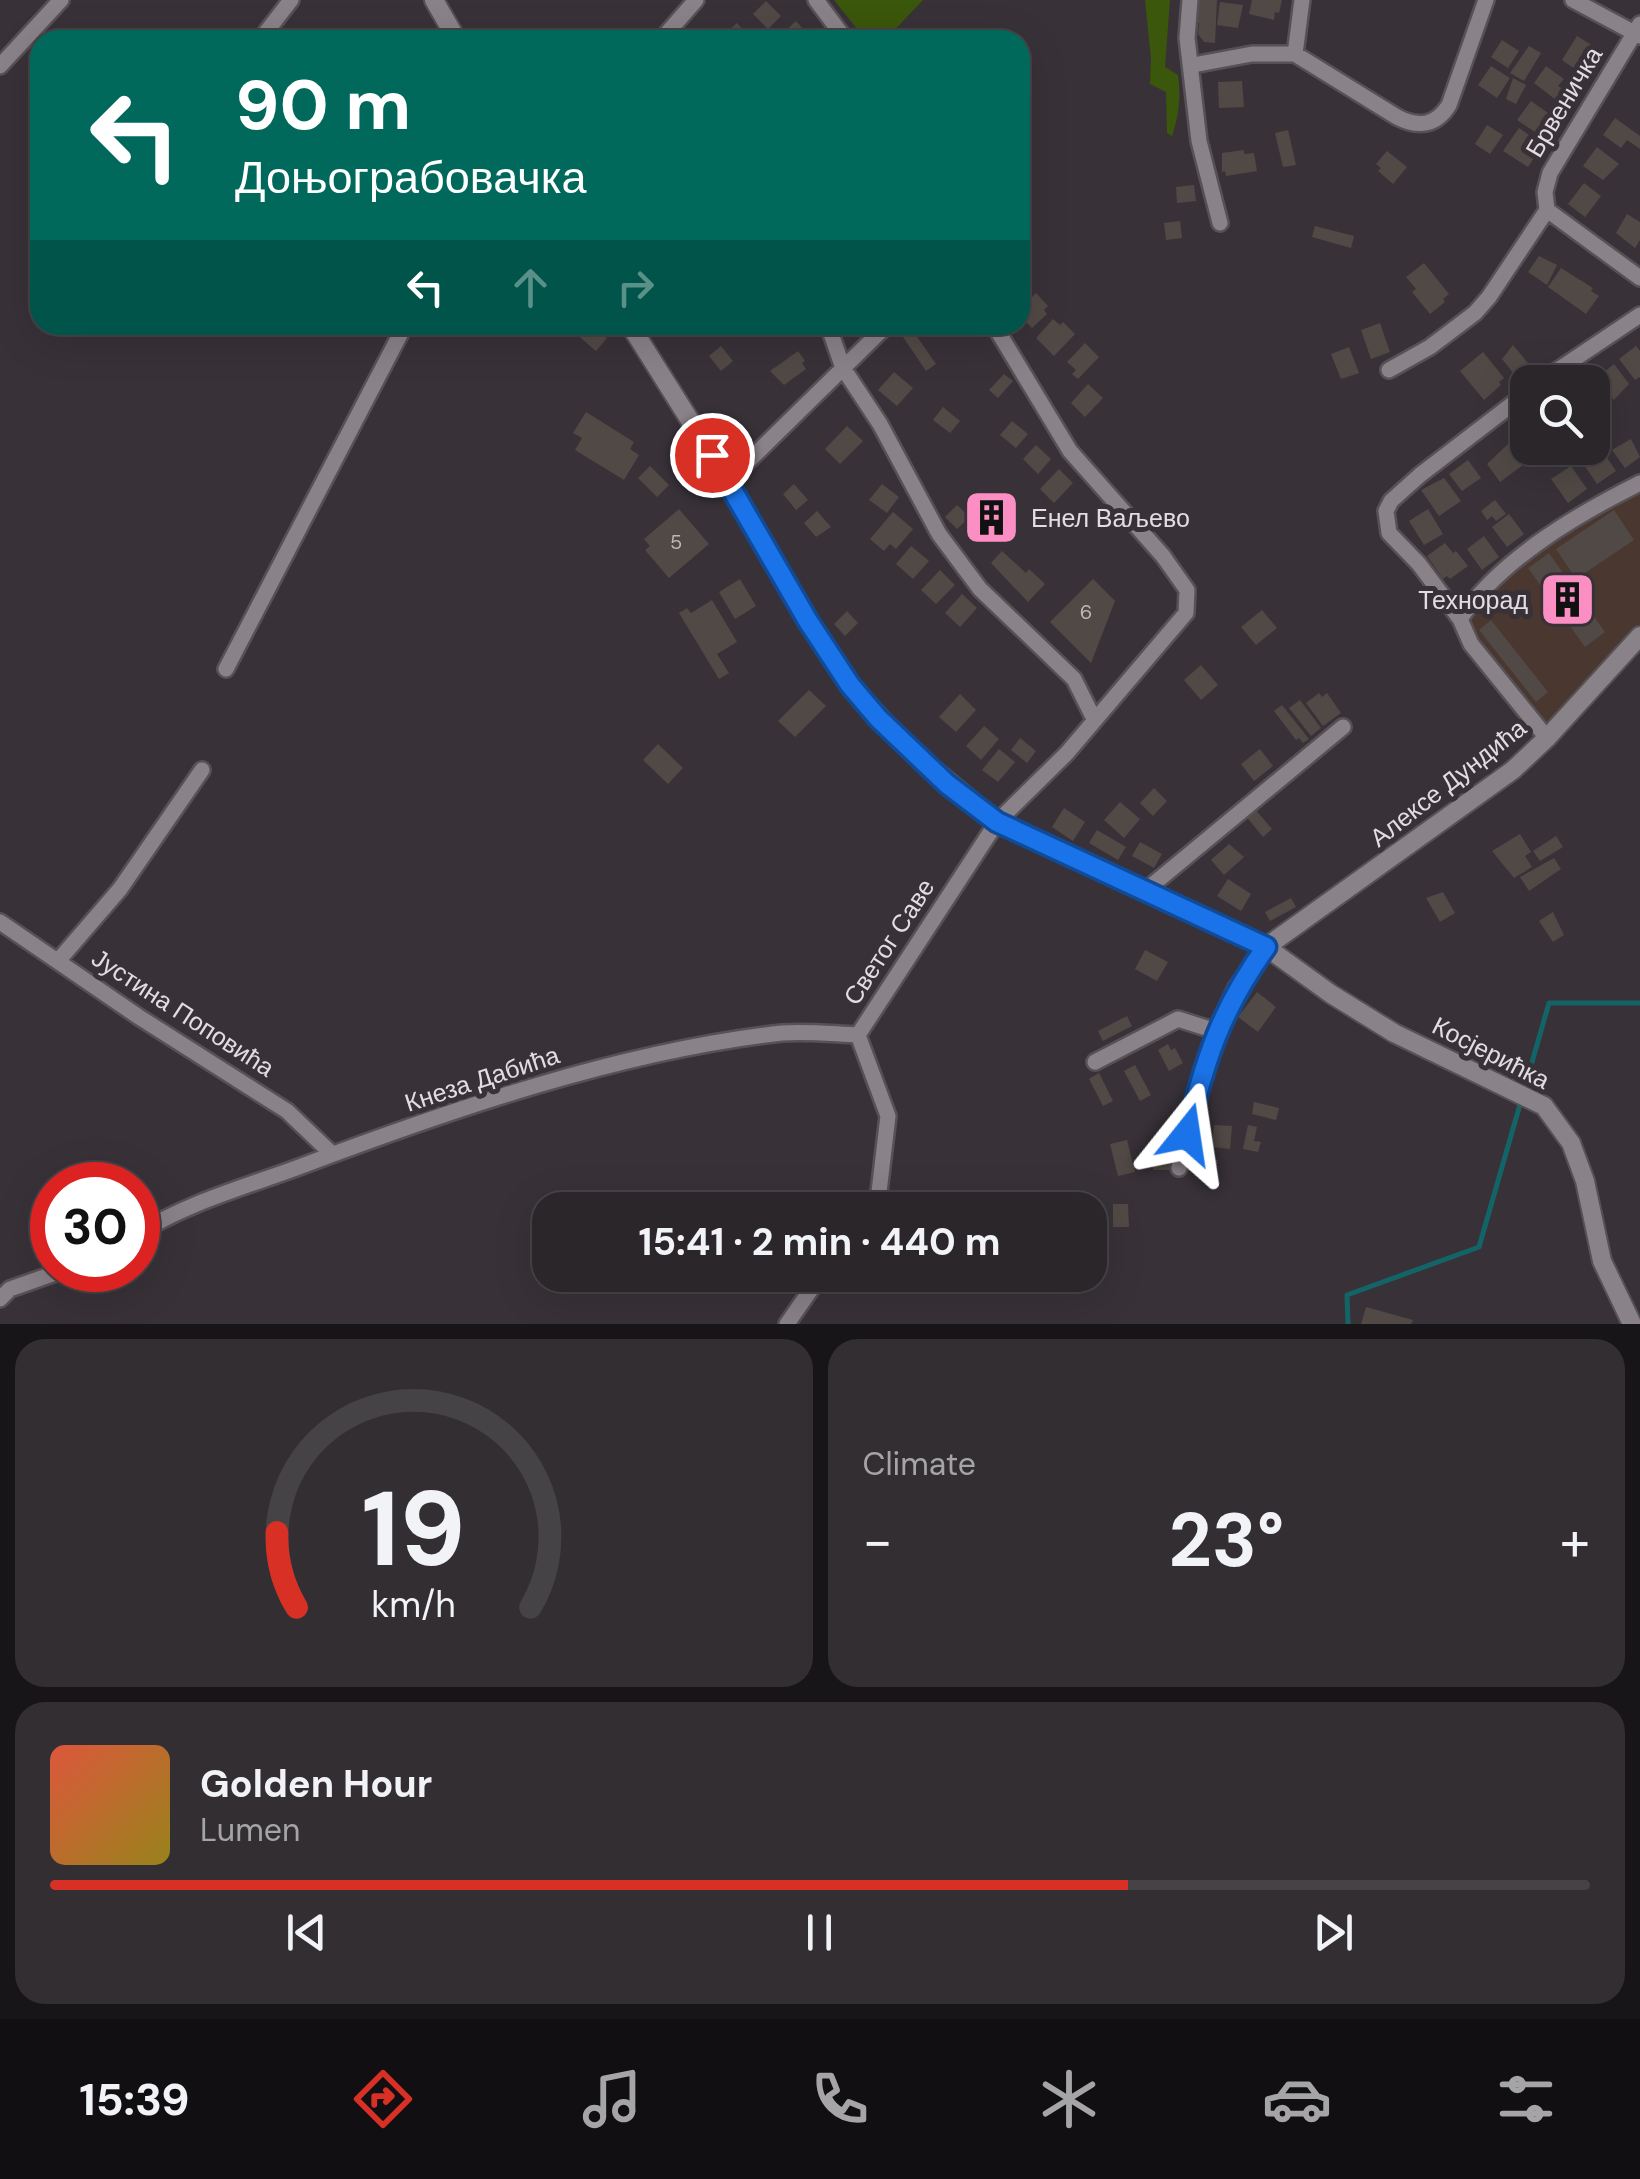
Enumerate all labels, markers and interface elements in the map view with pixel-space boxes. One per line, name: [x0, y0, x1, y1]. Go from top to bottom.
street label: Брвеничка: [1518, 41, 1610, 163]
text: 90 m: [235, 60, 411, 151]
icon: left: [70, 70, 200, 200]
text: Доњограбовачка: [235, 148, 586, 207]
icon: left: [398, 260, 453, 315]
icon: ahead: [503, 260, 558, 315]
icon: right: [608, 260, 663, 315]
map controls: [1510, 365, 1610, 465]
button: search: [1510, 365, 1610, 465]
pin: [670, 413, 755, 498]
icon: arrive: [685, 428, 740, 483]
building icon: Енел Ваљево: [962, 488, 1022, 548]
place label: Енел Ваљево: [1031, 502, 1190, 535]
house number: 5: [670, 529, 682, 555]
building icon: Технорад: [1537, 570, 1597, 630]
place label: Технорад: [1418, 584, 1528, 617]
house number: 6: [1080, 599, 1092, 625]
street label: Алексе Дундића: [1363, 712, 1533, 854]
street label: Светог Саве: [836, 873, 942, 1011]
street label: Јустина Поповића: [85, 942, 281, 1084]
street label: Косјерићка: [1427, 1009, 1555, 1097]
street label: Кнеза Дабића: [400, 1038, 564, 1120]
position arrow: [1135, 1082, 1239, 1186]
speed limit sign: 30: [30, 1162, 160, 1292]
text: 15:41 · 2 min · 440 m: [639, 1217, 1000, 1267]
text: Climate: [863, 1443, 976, 1485]
text: 19: [362, 1462, 466, 1597]
text: 23°: [1168, 1492, 1284, 1589]
text: −: [863, 1505, 893, 1577]
text: +: [1560, 1505, 1590, 1577]
text: km/h: [372, 1582, 456, 1628]
text: Golden Hour: [200, 1759, 432, 1809]
text: Lumen: [200, 1809, 300, 1851]
icon: previous: [279, 1905, 334, 1960]
icon: pause: [792, 1905, 847, 1960]
icon: next: [1306, 1905, 1361, 1960]
icon: directions: [348, 2064, 418, 2134]
icon: music: [577, 2064, 647, 2134]
icon: phone: [805, 2064, 875, 2134]
icon: climate: [1034, 2064, 1104, 2134]
icon: car: [1262, 2064, 1332, 2134]
icon: filters: [1491, 2064, 1561, 2134]
text: 15:39: [79, 2070, 190, 2129]

